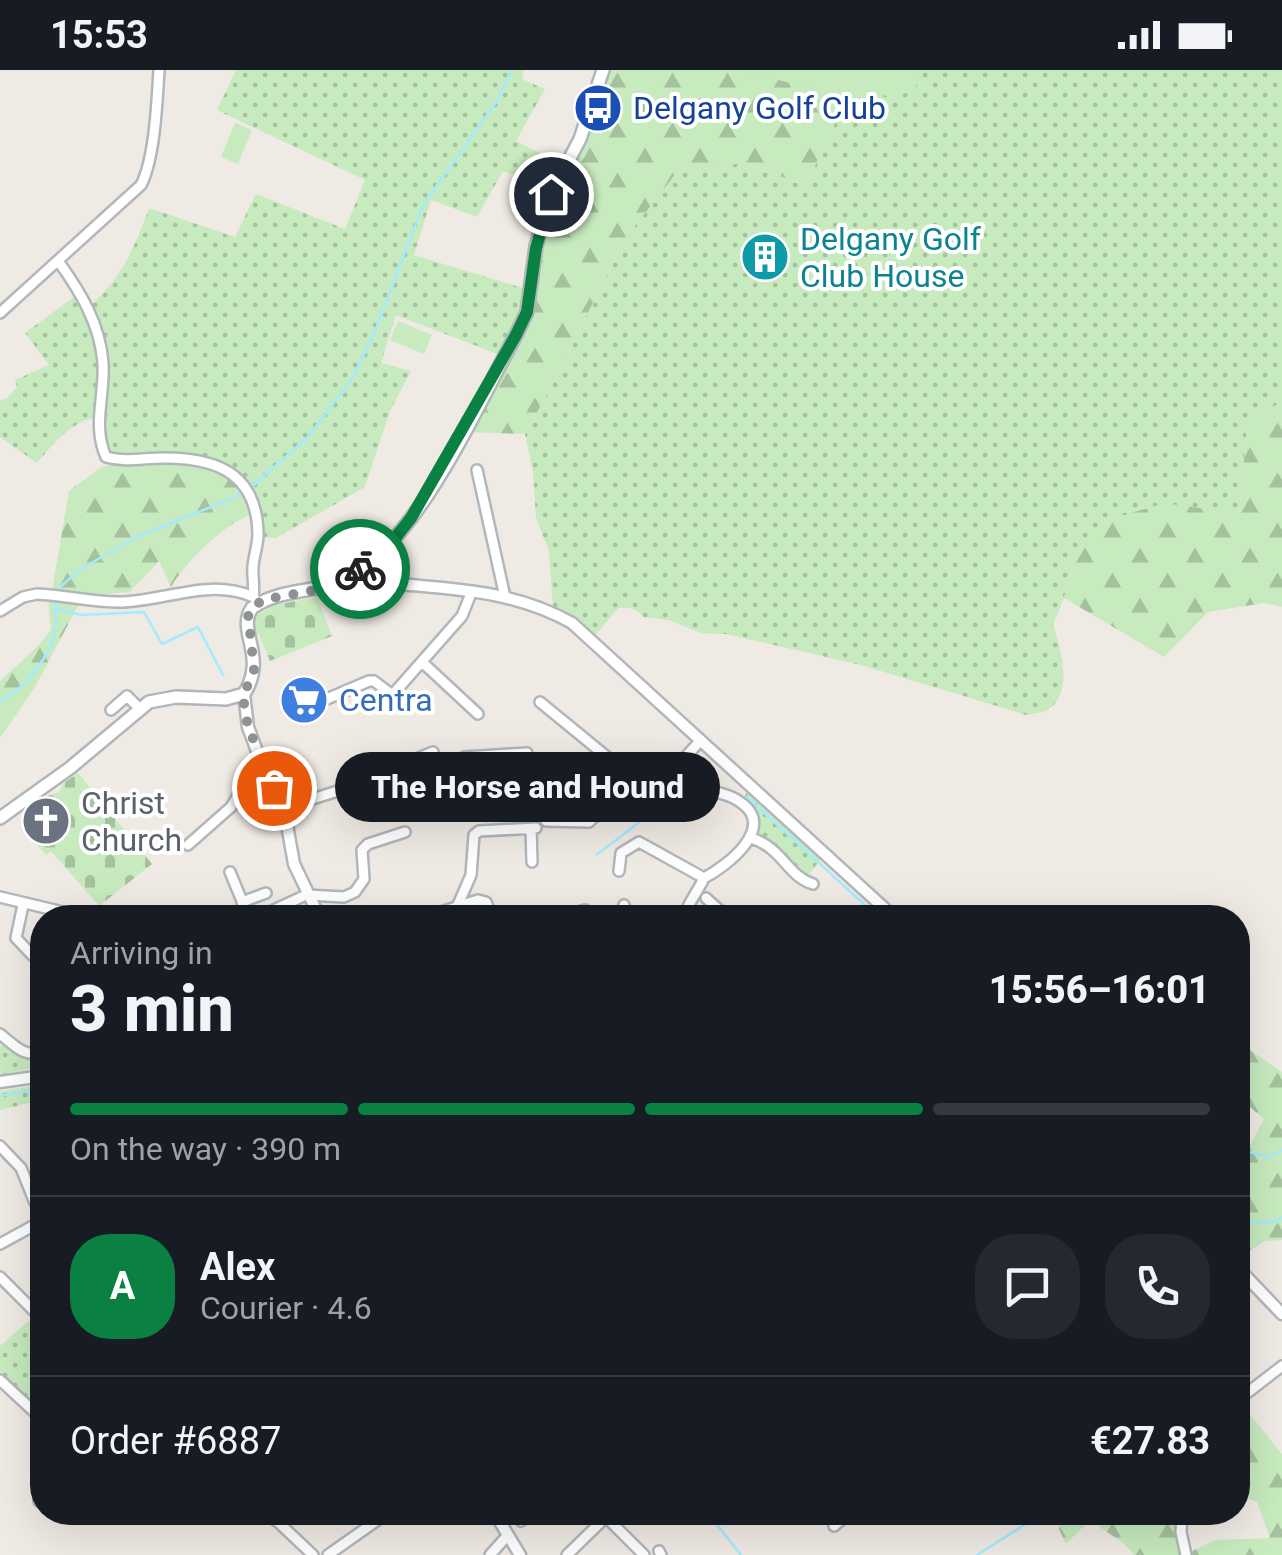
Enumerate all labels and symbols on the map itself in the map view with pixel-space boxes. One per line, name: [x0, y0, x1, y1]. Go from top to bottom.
bus stop icon: Delgany Golf Club: [572, 82, 624, 134]
place label: Delgany Golf Club: [633, 89, 886, 127]
pin: [509, 152, 594, 237]
place label: Delgany Golf Club House: [800, 220, 982, 295]
building icon: Delgany Golf Club House: [739, 231, 791, 283]
courier: [310, 519, 410, 619]
supermarket icon: Centra: [278, 674, 330, 726]
place label: Centra: [339, 681, 433, 719]
pin: [232, 746, 317, 831]
callout: The Horse and Hound: [334, 753, 719, 823]
place label: Christ Church: [81, 784, 182, 859]
church icon: Christ Church: [20, 795, 72, 847]

